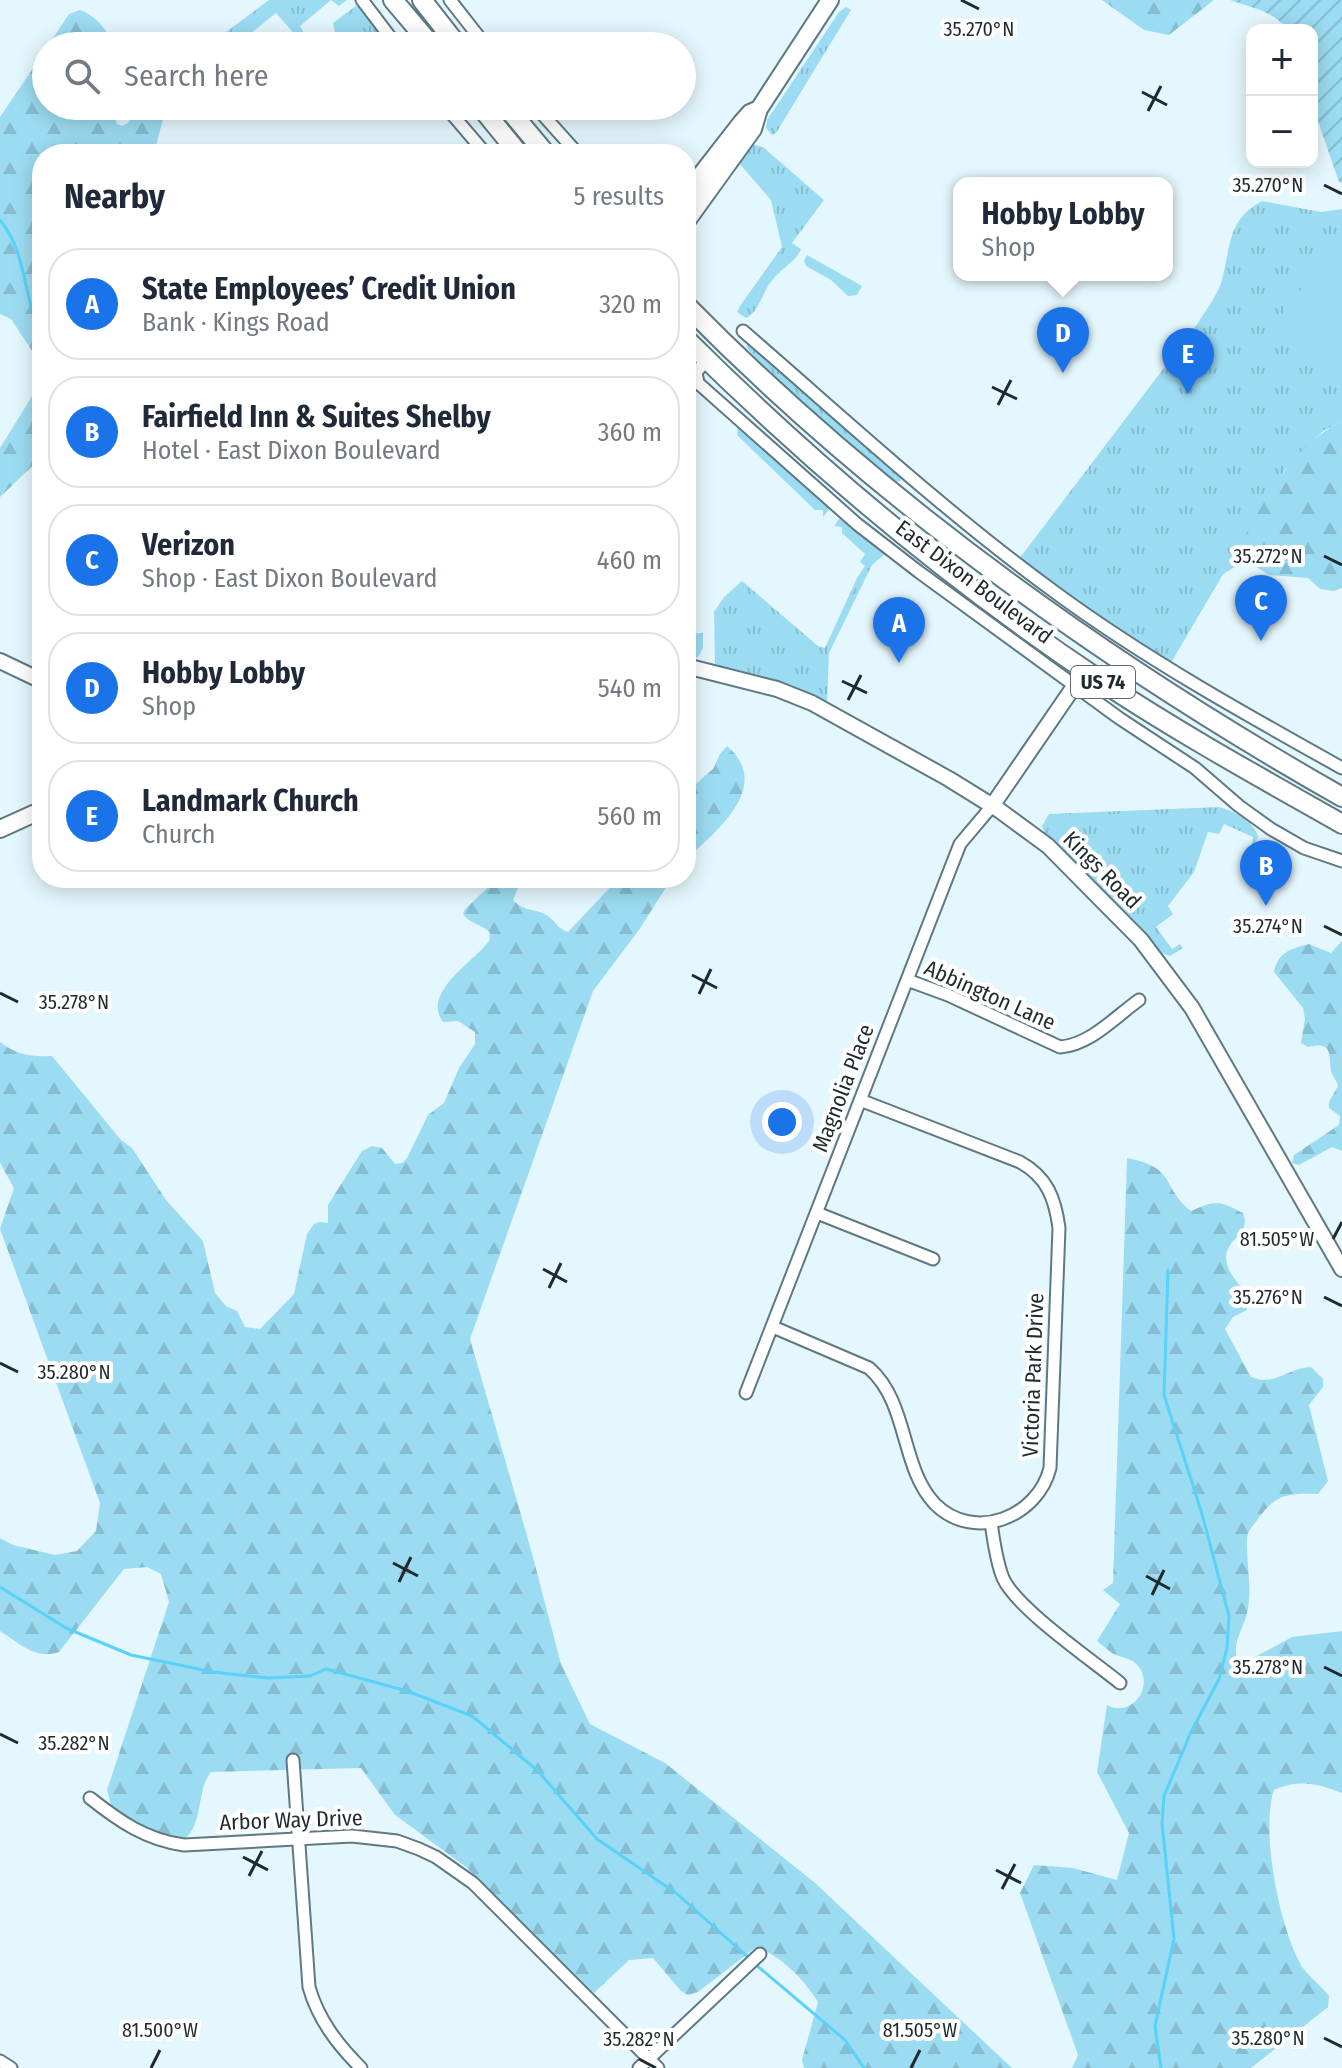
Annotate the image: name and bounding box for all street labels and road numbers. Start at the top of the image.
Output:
street label: East Dixon Boulevard [890,514,1058,650]
road number: US 74 [1071,666,1135,698]
street label: Kings Road [1057,825,1147,915]
street label: Abbington Lane [920,954,1060,1036]
street label: Magnolia Place [806,1020,880,1156]
street label: Victoria Park Drive [1017,1292,1049,1458]
street label: Arbor Way Drive [219,1804,363,1836]

